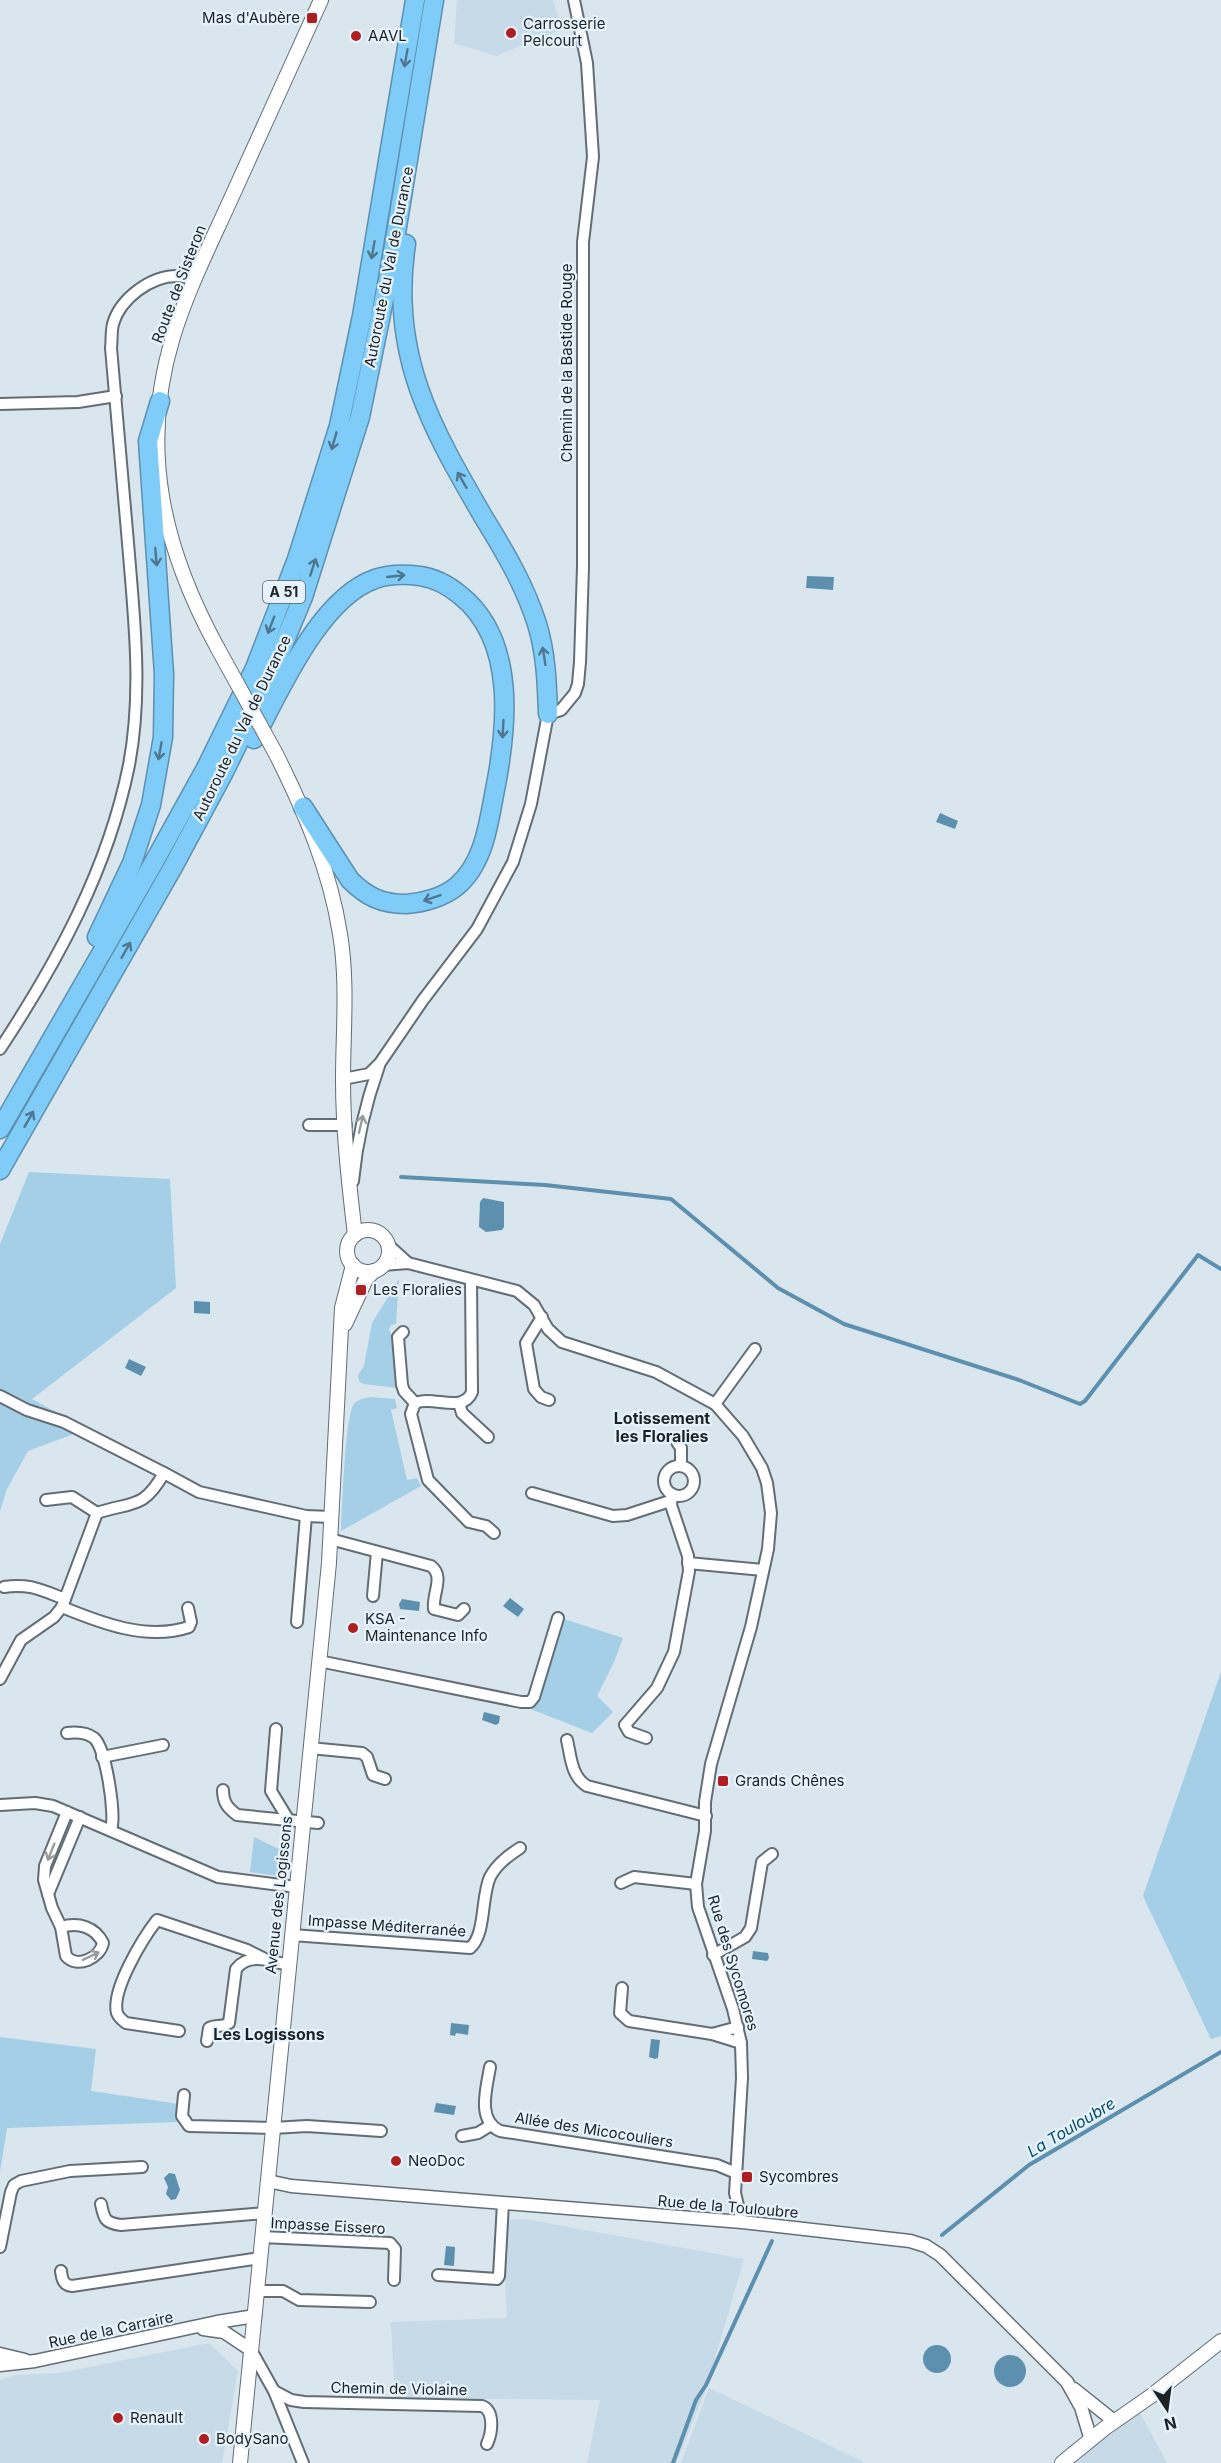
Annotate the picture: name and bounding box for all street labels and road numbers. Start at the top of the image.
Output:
street label: Autoroute du Val de Durance [360,165,417,369]
street label: Route de Sisteron [147,222,210,346]
street label: Chemin de la Bastide Rouge [557,264,576,462]
road number: A 51 [263,581,305,603]
street label: Autoroute du Val de Durance [188,632,295,824]
street label: Avenue des Logissons [261,1815,296,1975]
street label: Rue des Sycomores [704,1893,763,2033]
street label: Impasse Méditerranée [307,1910,467,1941]
street label: Allée des Micocouliers [513,2108,675,2151]
street label: Rue de la Touloubre [657,2191,799,2222]
street label: Impasse Eissero [270,2213,386,2238]
street label: Rue de la Carraire [47,2307,175,2352]
street label: Chemin de Violaine [330,2378,468,2399]

